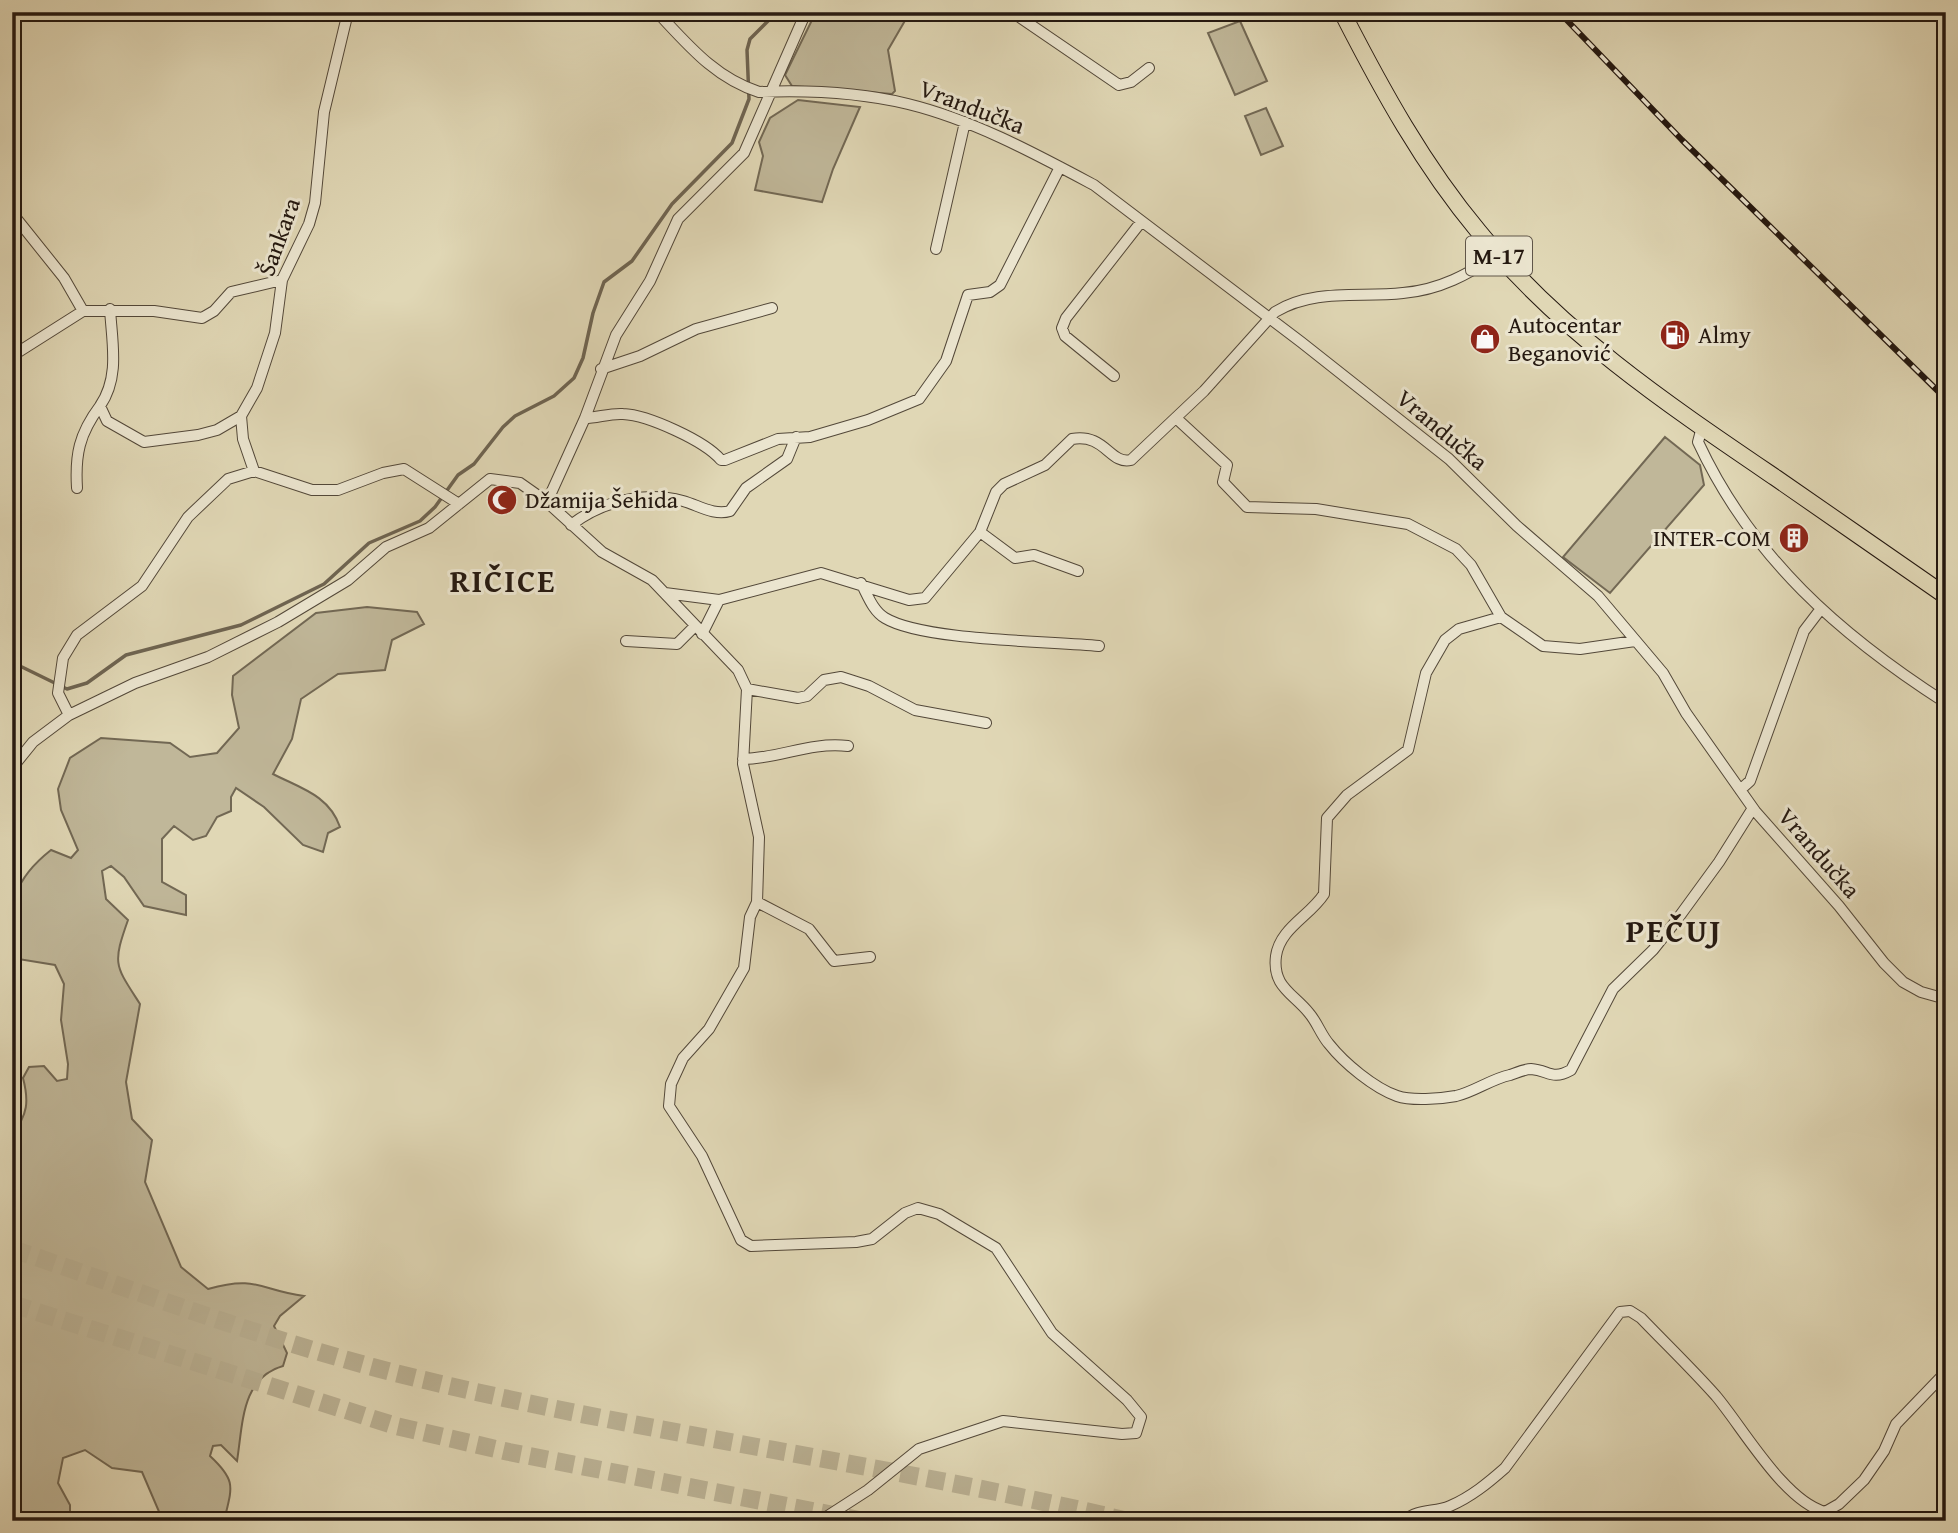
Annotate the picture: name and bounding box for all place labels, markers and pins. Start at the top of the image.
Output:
place label: Autocentar Beganović [1508,307,1621,370]
place label: Almy [1698,317,1751,352]
fuel station icon: Almy [1658,318,1692,352]
shop icon: Autocentar Beganović [1468,322,1502,356]
place label: Džamija Šehida [525,482,679,517]
mosque icon: Džamija Šehida [485,483,519,517]
place label: INTER-COM [1653,520,1771,555]
building icon: INTER-COM [1777,521,1811,555]

